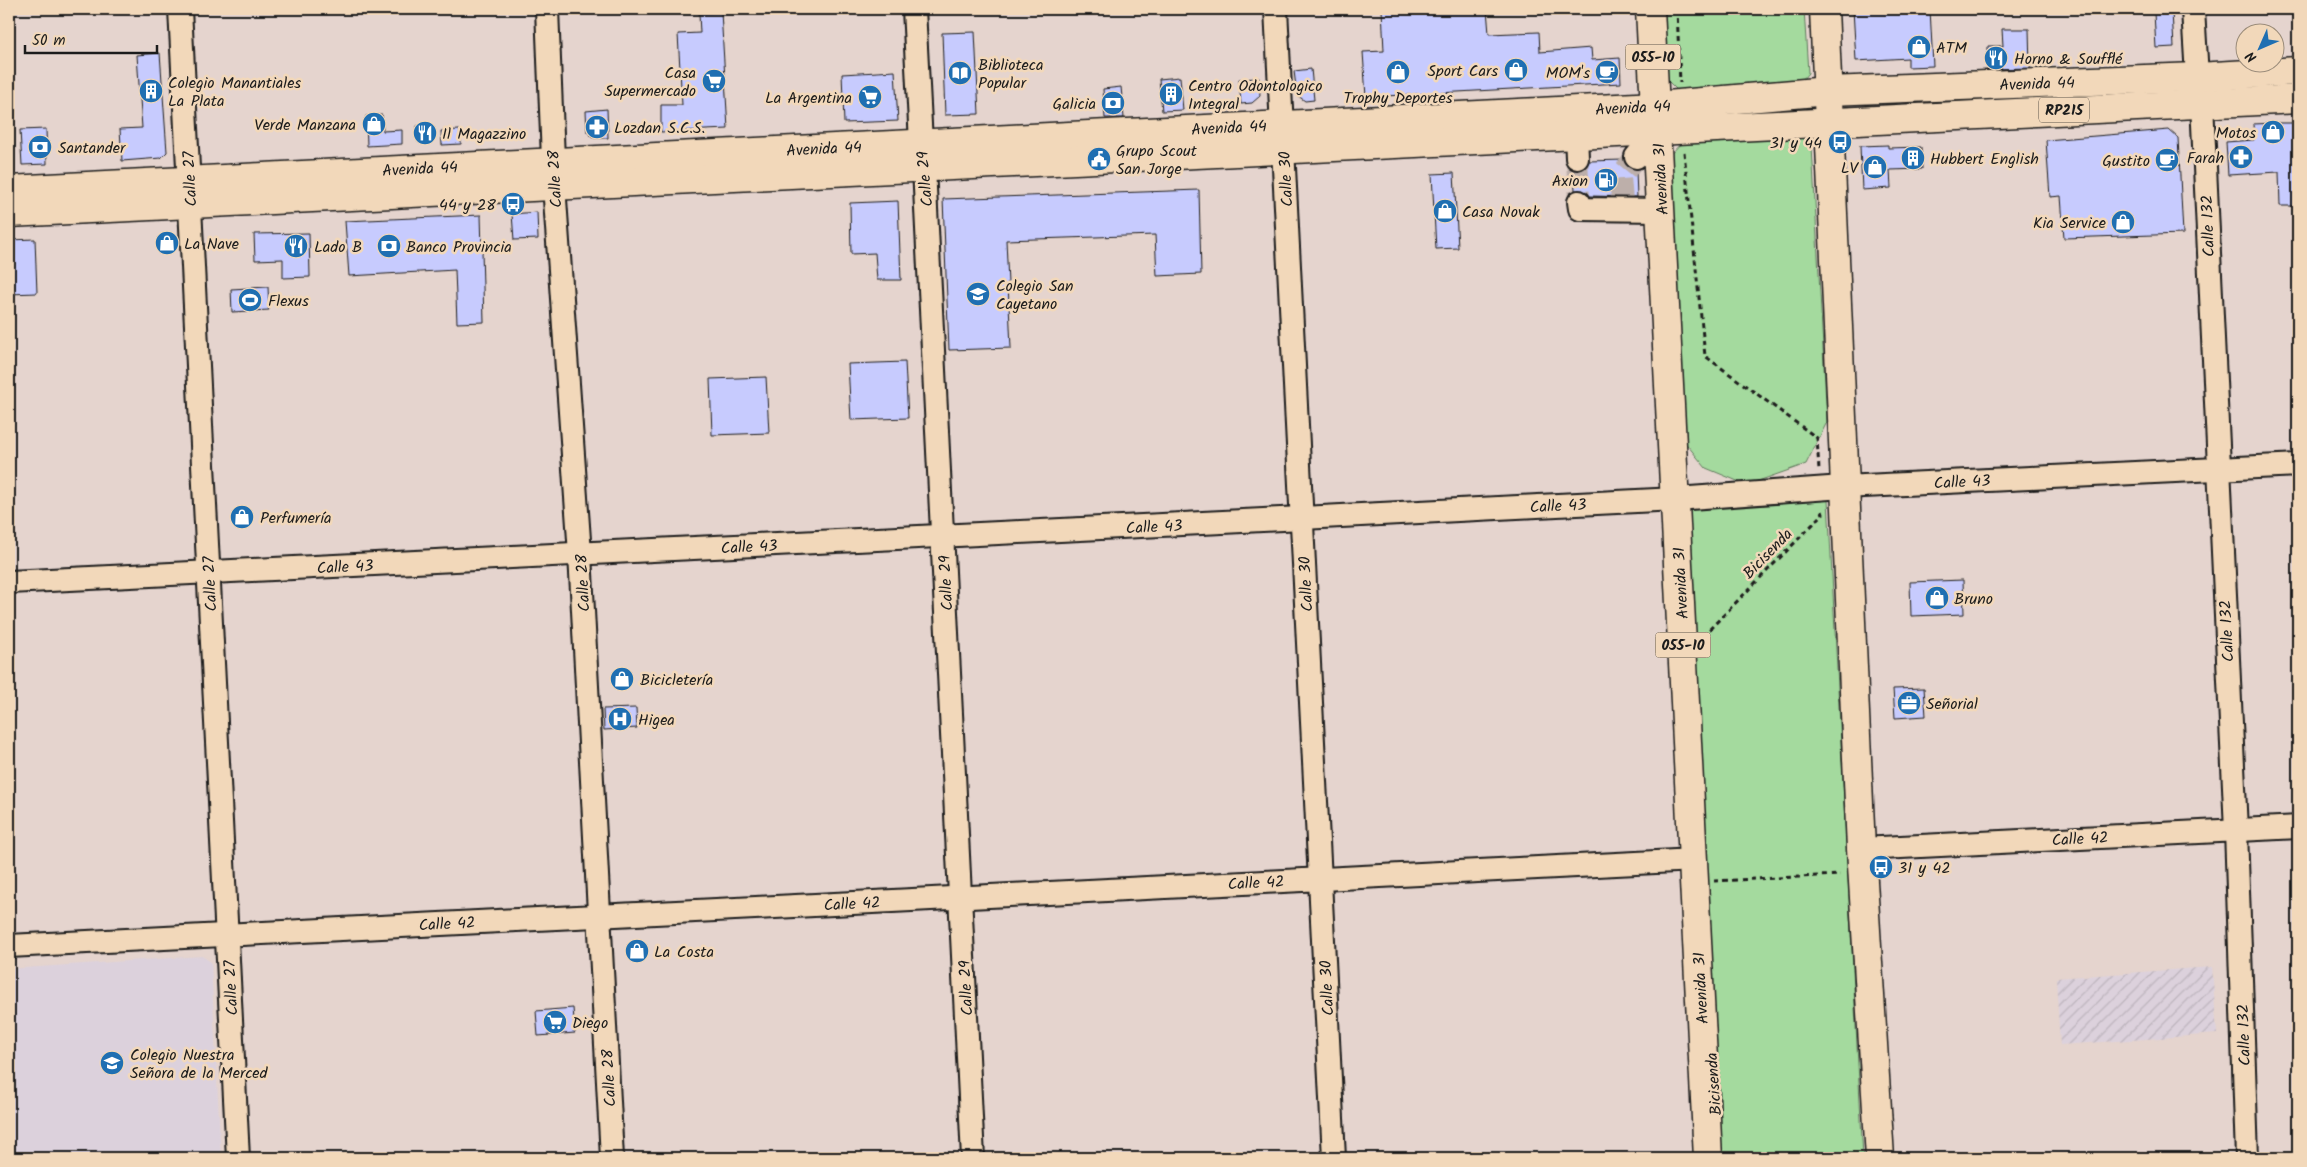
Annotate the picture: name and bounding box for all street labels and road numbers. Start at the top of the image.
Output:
road number: 055-10 [1626,44,1680,70]
street label: Avenida 44 [1999,71,2075,98]
street label: Avenida 44 [1595,94,1672,123]
road number: RP215 [2039,98,2089,122]
street label: Avenida 44 [1191,114,1268,143]
street label: Avenida 44 [786,135,863,164]
street label: Avenida 31 [1647,142,1676,216]
street label: Calle 28 [541,149,569,208]
street label: Calle 27 [177,150,204,207]
street label: Calle 29 [911,150,940,208]
street label: Calle 30 [1273,150,1300,207]
street label: Avenida 44 [382,155,459,184]
street label: Calle 132 [2195,195,2222,257]
street label: Calle 43 [1933,469,1991,496]
street label: Calle 43 [1529,493,1587,520]
street label: Calle 43 [1125,514,1183,541]
street label: Bicisenda [1737,523,1799,585]
street label: Calle 43 [720,534,778,561]
street label: Avenida 31 [1667,546,1696,620]
street label: Calle 28 [569,553,597,612]
street label: Calle 43 [316,554,374,581]
street label: Calle 29 [933,554,960,611]
street label: Calle 27 [197,555,224,612]
street label: Calle 30 [1293,555,1320,612]
street label: Calle 132 [2213,599,2242,663]
road number: 055-10 [1656,632,1710,658]
street label: Calle 42 [2051,826,2109,853]
street label: Calle 42 [1227,870,1285,897]
street label: Calle 42 [823,891,881,918]
street label: Calle 42 [418,911,476,938]
street label: Avenida 31 [1687,951,1716,1025]
street label: Calle 27 [218,959,245,1016]
street label: Calle 29 [953,959,980,1016]
street label: Calle 30 [1314,959,1341,1016]
street label: Calle 132 [2231,1004,2258,1066]
street label: Calle 28 [595,1048,623,1107]
street label: Bicisenda [1700,1052,1729,1116]

